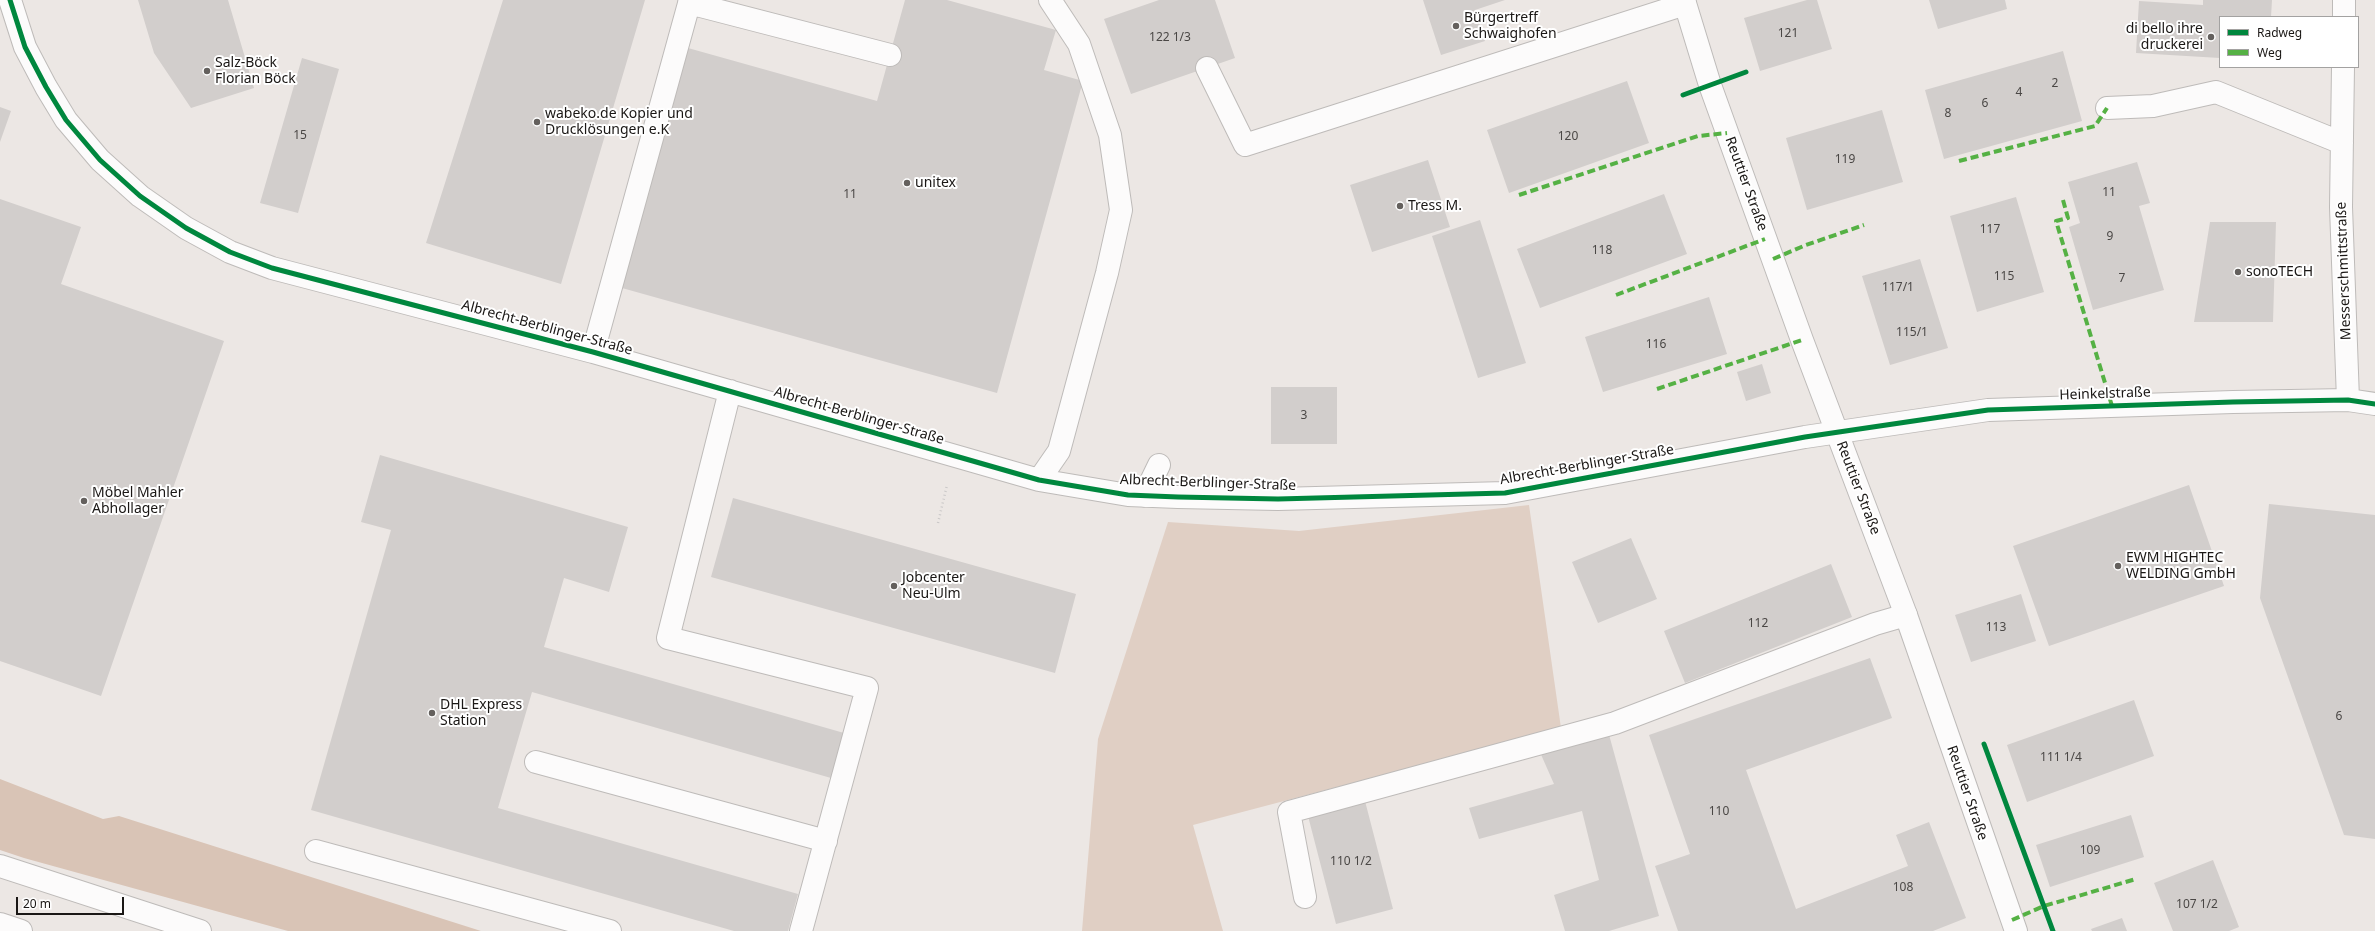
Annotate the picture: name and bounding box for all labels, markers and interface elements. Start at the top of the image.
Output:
place label: Bürgertreff Schwaighofen [1464,10,1557,42]
legend [2219,16,2359,68]
marker: Bürgertreff Schwaighofen [1451,21,1461,31]
place label: di bello ihre druckerei [2126,21,2203,54]
text: Radweg [2257,24,2302,41]
house number: 121 [1778,27,1798,41]
house number: 122 1/3 [1149,31,1191,45]
marker: di bello ihre druckerei [2206,32,2216,42]
text: Weg [2257,44,2282,61]
place label: Salz-Böck Florian Böck [215,55,296,88]
marker: Salz-Böck Florian Böck [202,66,212,76]
house number: 2 [2052,77,2058,91]
house number: 4 [2016,86,2022,100]
house number: 6 [1982,97,1988,111]
place label: wabeko.de Kopier und Drucklösungen e.K [545,106,693,138]
house number: 8 [1945,107,1951,121]
marker: wabeko.de Kopier und Drucklösungen e.K [532,117,542,127]
house number: 15 [293,129,307,143]
house number: 120 [1558,130,1578,144]
street label: Reuttier Straße [1721,135,1771,233]
house number: 119 [1835,153,1855,167]
place label: unitex [915,175,956,191]
marker: unitex [902,178,912,188]
house number: 11 [2102,186,2116,200]
house number: 11 [843,188,857,202]
place label: Tress M. [1408,198,1462,214]
marker: Tress M. [1395,201,1405,211]
street label: Messerschmittstraße [2333,202,2355,340]
house number: 117 [1980,223,2000,237]
house number: 9 [2107,230,2113,244]
house number: 118 [1592,244,1612,258]
place label: sonoTECH [2246,264,2313,280]
marker: sonoTECH [2233,267,2243,277]
house number: 115 [1994,270,2014,284]
house number: 7 [2119,272,2125,286]
house number: 117/1 [1882,281,1914,295]
street label: Albrecht-Berblinger-Straße [460,297,634,359]
house number: 115/1 [1896,326,1928,340]
house number: 116 [1646,338,1666,352]
street label: Albrecht-Berblinger-Straße [772,384,946,448]
street label: Heinkelstraße [2059,384,2151,404]
house number: 3 [1301,409,1307,423]
street label: Reuttier Straße [1832,439,1884,537]
street label: Albrecht-Berblinger-Straße [1499,441,1675,489]
street label: Albrecht-Berblinger-Straße [1120,472,1296,494]
place label: Möbel Mahler Abhollager [92,485,183,518]
marker: Möbel Mahler Abhollager [79,496,89,506]
place label: EWM HIGHTEC WELDING GmbH [2126,550,2236,582]
marker: EWM HIGHTEC WELDING GmbH [2113,561,2123,571]
place label: Jobcenter Neu-Ulm [902,570,965,602]
marker: Jobcenter Neu-Ulm [889,581,899,591]
house number: 112 [1748,617,1768,631]
house number: 113 [1986,621,2006,635]
place label: DHL Express Station [440,697,522,730]
marker: DHL Express Station [427,708,437,718]
house number: 6 [2336,710,2342,724]
street label: Reuttier Straße [1943,743,1991,843]
house number: 111 1/4 [2040,751,2082,765]
house number: 110 [1709,805,1729,819]
house number: 109 [2080,844,2100,858]
house number: 110 1/2 [1330,855,1372,869]
house number: 108 [1893,881,1913,895]
scale bar [18,889,126,915]
text: 20 m [23,895,51,912]
house number: 107 1/2 [2176,898,2218,912]

